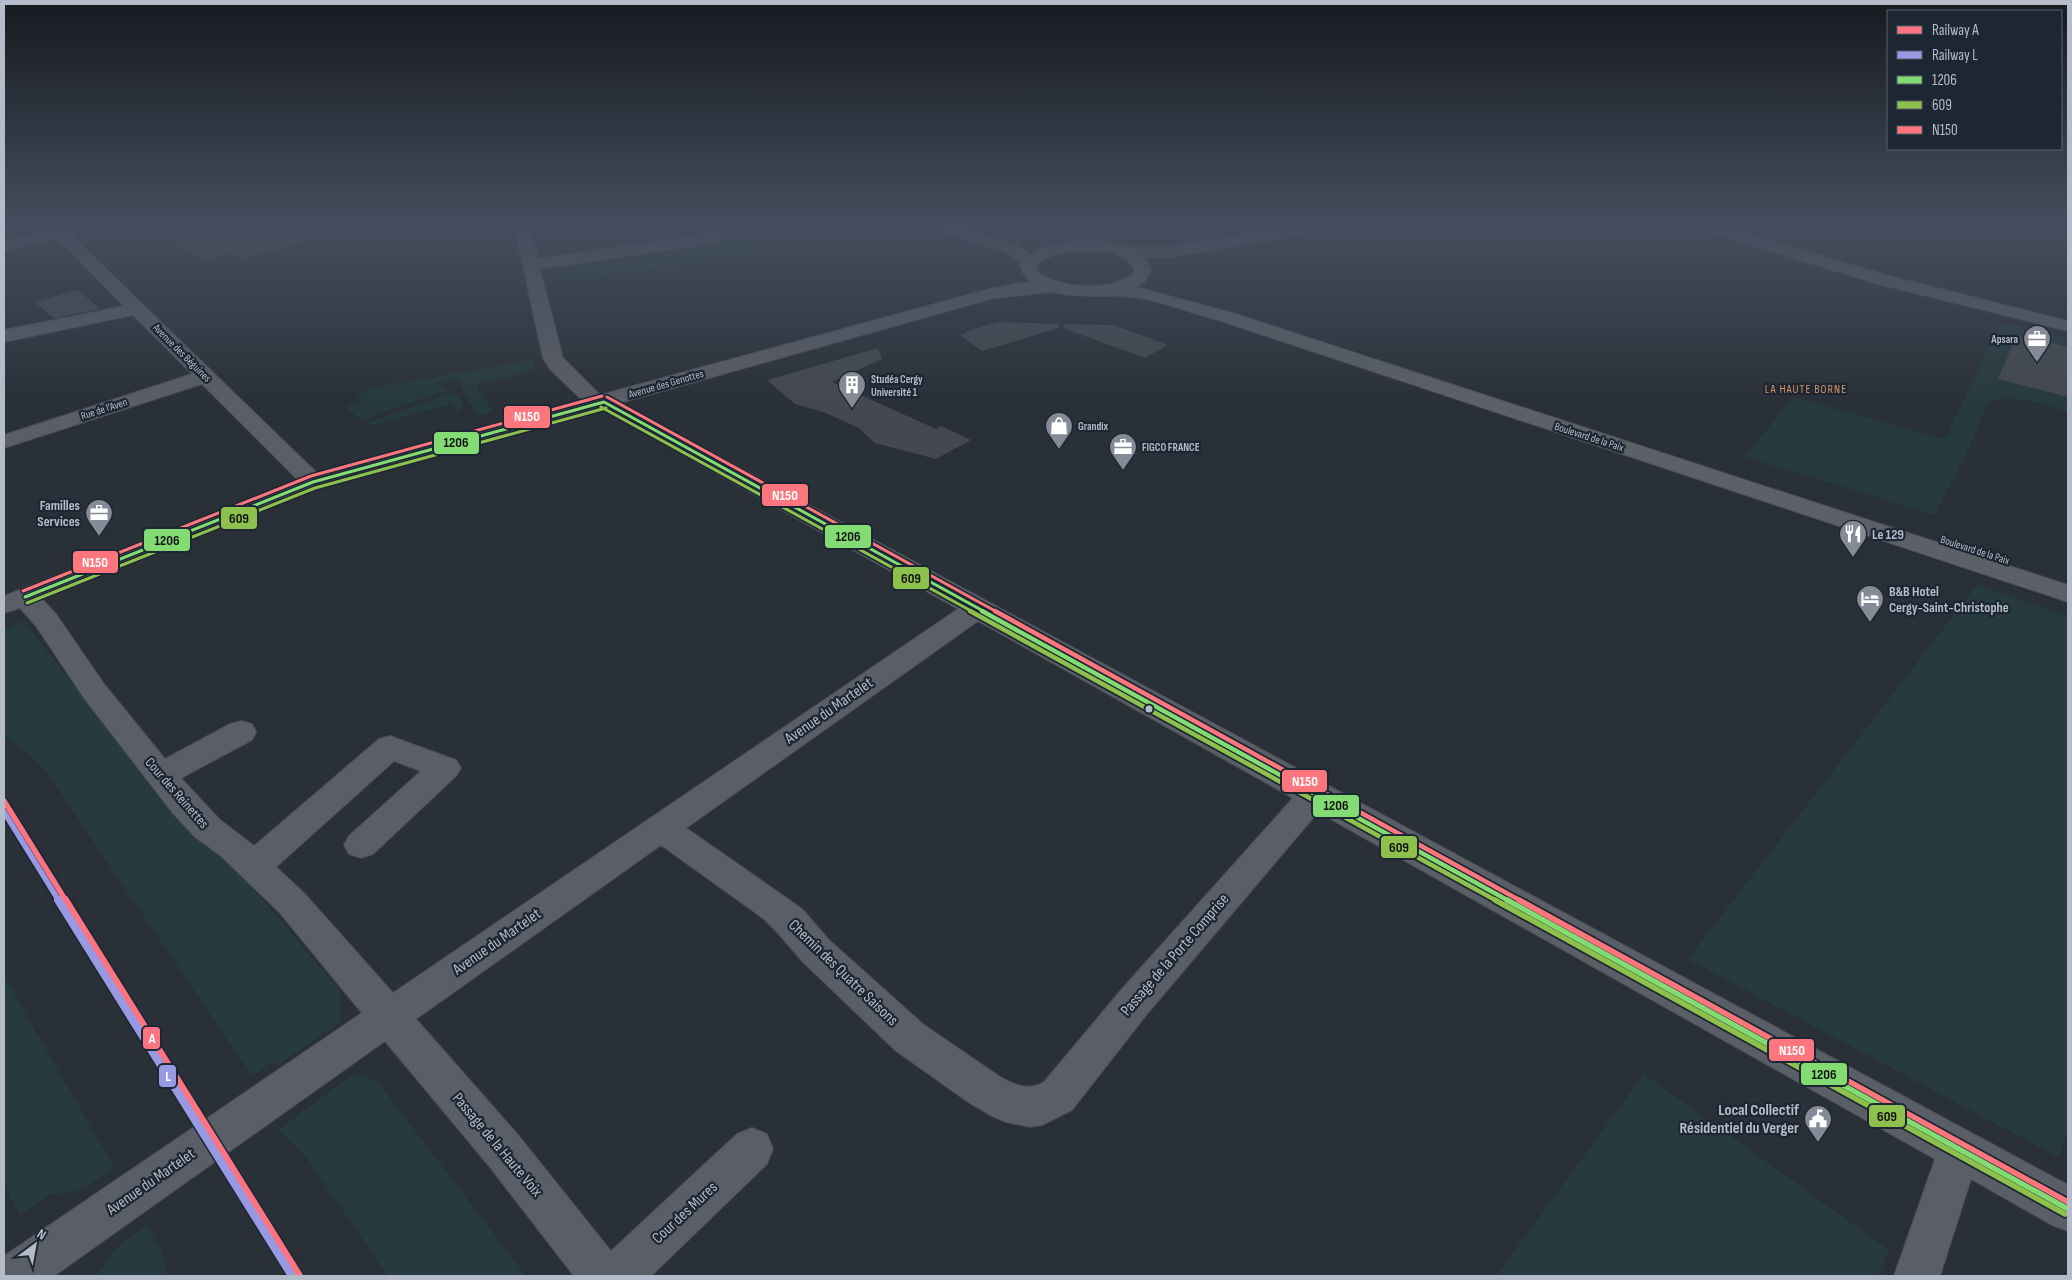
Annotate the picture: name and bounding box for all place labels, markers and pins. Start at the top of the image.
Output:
office icon: Apsara [2022,324,2052,363]
place label: Apsara [1990,333,2018,346]
building icon: Studéa Cergy Université 1 [837,370,867,409]
place label: Studéa Cergy Université 1 [871,373,923,399]
shop icon: Grandix [1044,411,1074,450]
place label: Grandix [1078,420,1108,433]
office icon: FIGCO FRANCE [1108,432,1138,471]
place label: FIGCO FRANCE [1142,441,1200,454]
place label: Familles Services [37,497,80,530]
office icon: Familles Services [84,498,114,537]
restaurant icon: Le 129 [1838,519,1868,558]
place label: Le 129 [1872,526,1904,543]
place label: B&B Hotel Cergy-Saint-Christophe [1889,583,2009,616]
hotel icon: B&B Hotel Cergy-Saint-Christophe [1855,584,1885,623]
unlabelled marker [1144,704,1154,714]
place label: Local Collectif Résidentiel du Verger [1679,1101,1800,1138]
public building icon: Local Collectif Résidentiel du Verger [1803,1104,1833,1143]

